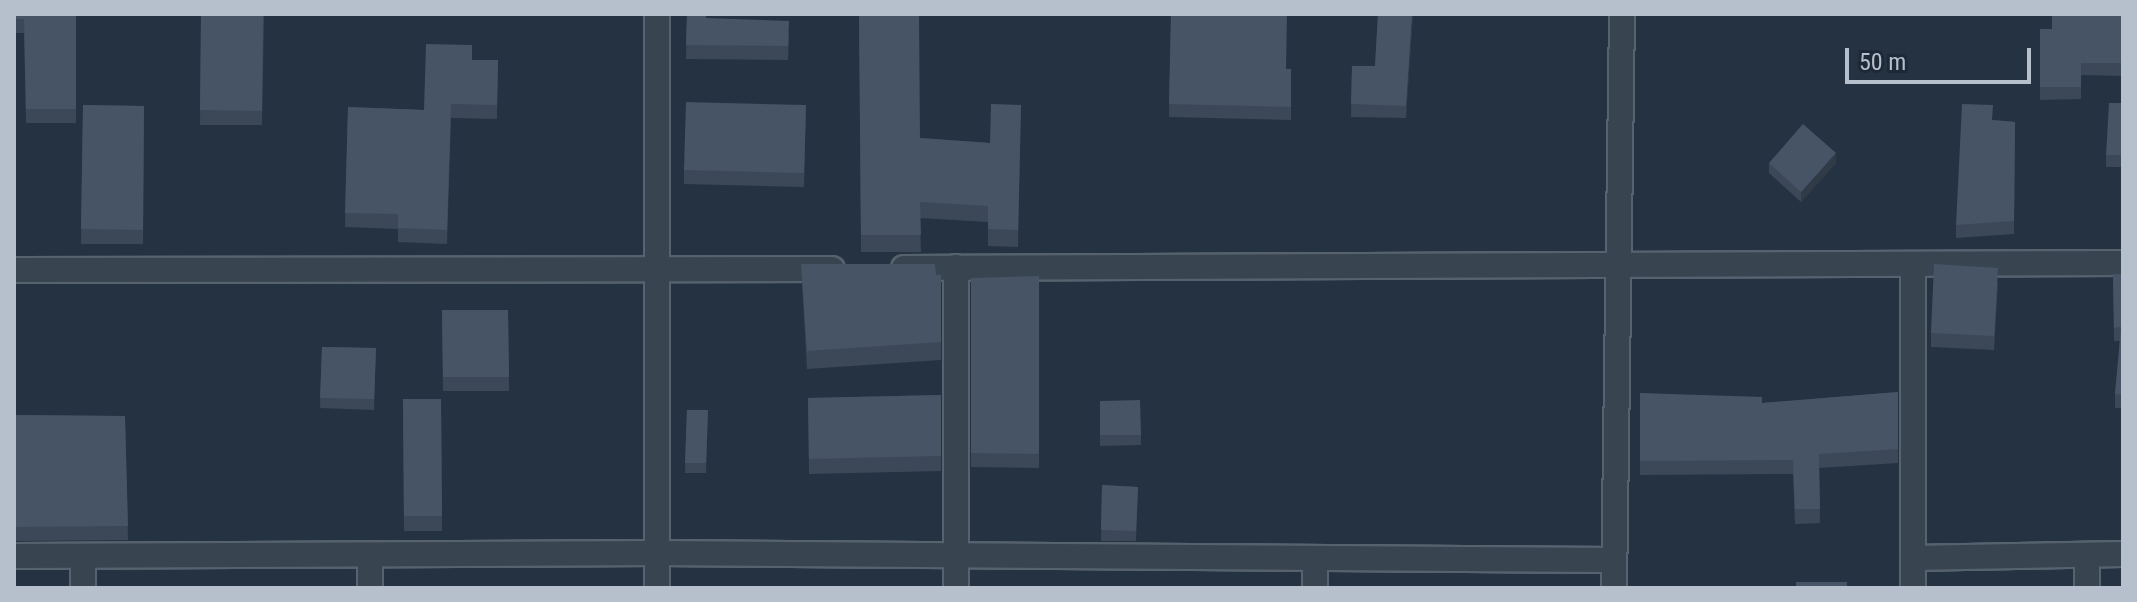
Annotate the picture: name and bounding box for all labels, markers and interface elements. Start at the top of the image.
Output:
scale bar [1849,32,2035,82]
text: 50 m [1859,48,1906,76]

